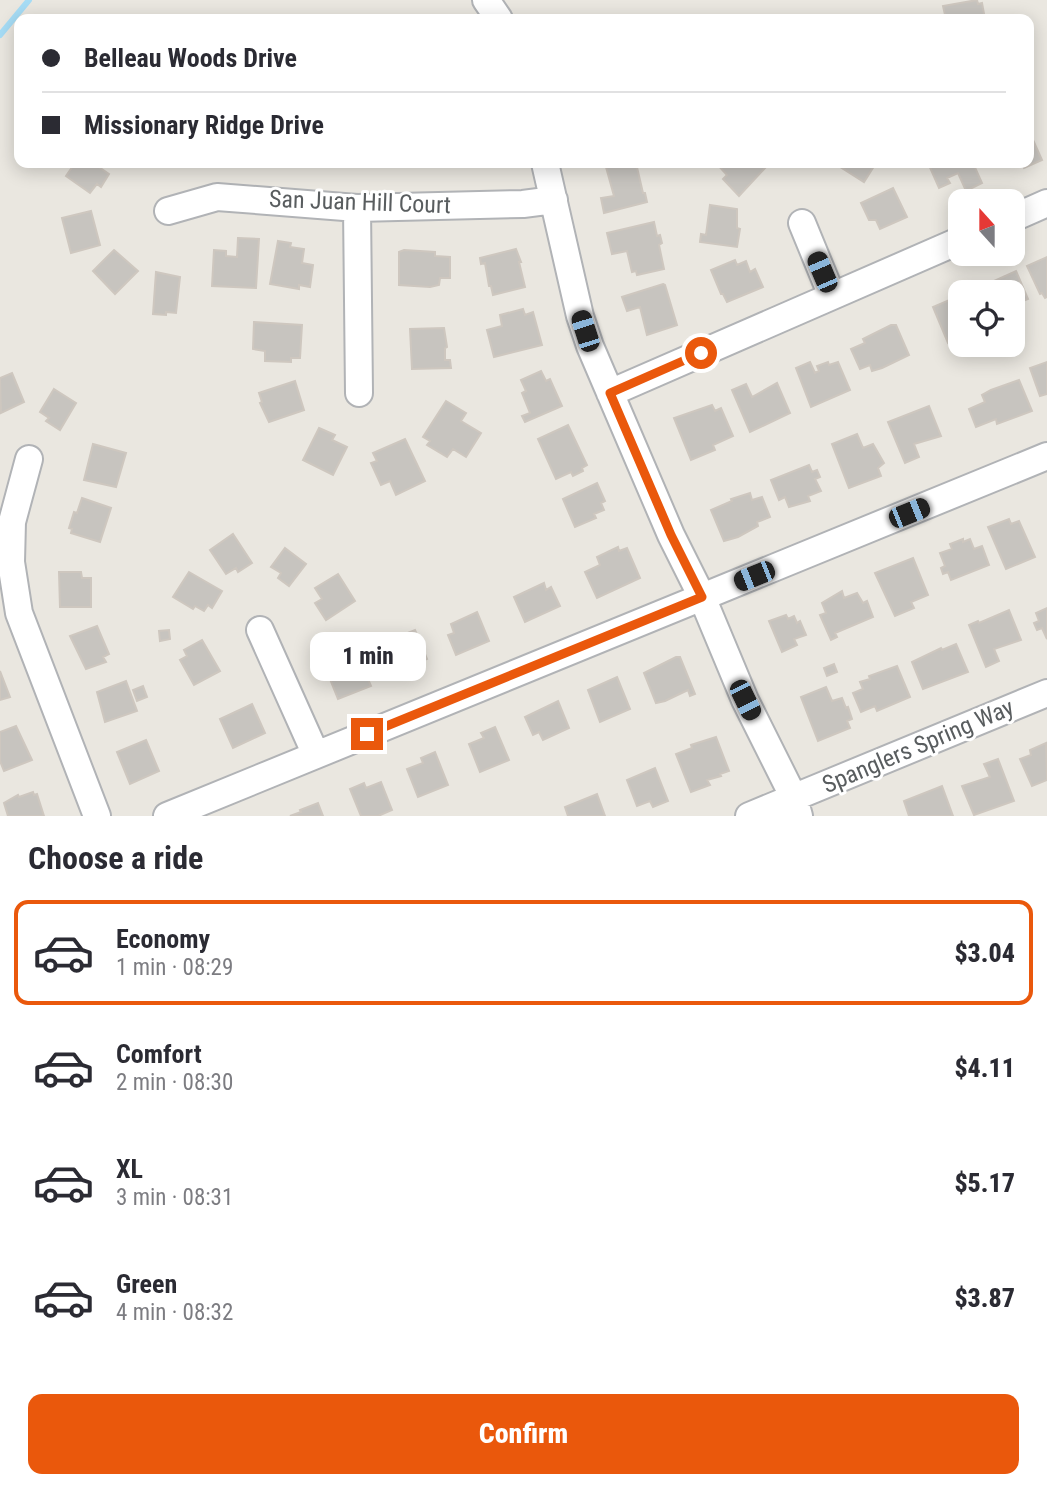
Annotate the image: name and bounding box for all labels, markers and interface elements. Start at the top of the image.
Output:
text: Belleau Woods Drive [84,43,297,73]
text: Missionary Ridge Drive [84,110,324,140]
street label: San Juan Hill Court [269,185,451,219]
north arrow [948,189,1026,266]
map controls [948,189,1025,357]
car [805,249,840,295]
button: locate [948,280,1025,357]
car [569,308,602,354]
route start [685,337,717,369]
car [886,495,933,531]
car [731,558,778,594]
callout: 1 min [309,632,425,682]
text: 1 min [342,643,394,670]
car [727,677,764,723]
street label: Spanglers Spring Way [818,693,1018,799]
route end [351,718,383,750]
text: Choose a ride [28,839,203,877]
icon: car [32,921,95,984]
text: Economy [116,924,210,954]
text: $3.04 [954,938,1015,968]
text: 1 min · 08:29 [116,954,233,981]
icon: car [32,1036,95,1099]
text: Comfort [116,1039,202,1069]
text: $4.11 [954,1053,1015,1083]
text: 2 min · 08:30 [116,1069,233,1096]
icon: car [32,1151,95,1214]
text: XL [116,1154,143,1184]
text: $5.17 [954,1168,1015,1198]
text: 3 min · 08:31 [116,1184,233,1211]
icon: car [32,1266,95,1329]
text: Green [116,1269,177,1299]
text: $3.87 [954,1283,1015,1313]
text: 4 min · 08:32 [116,1299,233,1326]
button: Confirm [28,1394,1019,1474]

